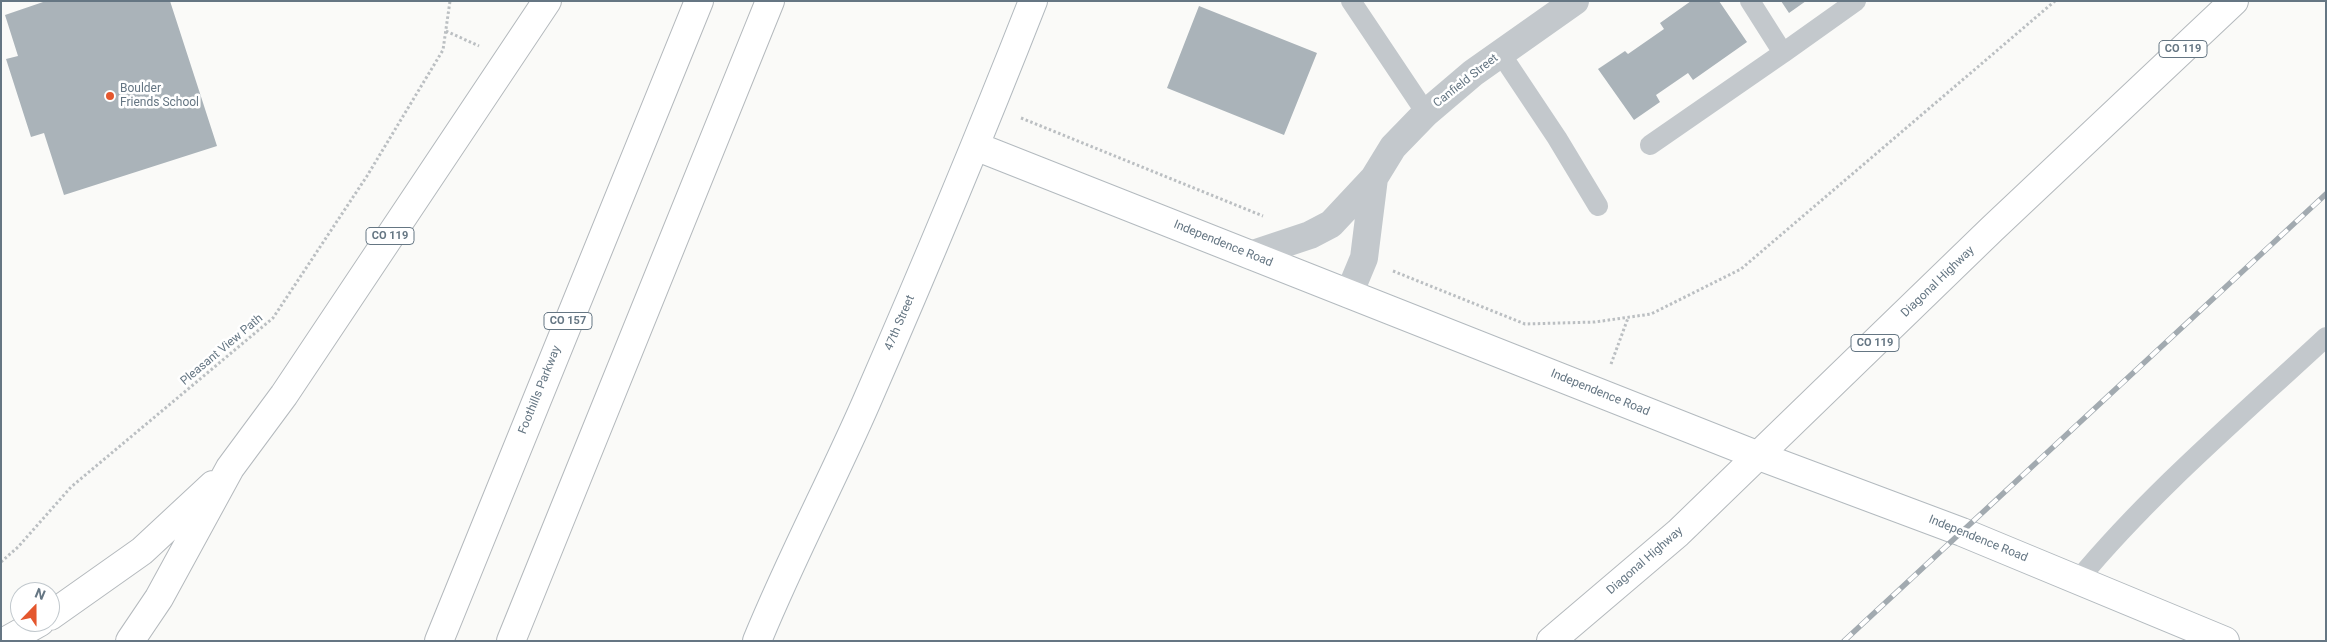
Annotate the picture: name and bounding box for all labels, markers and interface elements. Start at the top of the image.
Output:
road number: CO 119 [2159,41,2207,58]
street label: Canfield Street [1431,51,1501,111]
place label: Boulder Friends School [120,82,199,110]
marker: Boulder Friends School [104,90,116,102]
street label: Independence Road [1171,218,1275,270]
road number: CO 119 [366,228,414,245]
street label: Diagonal Highway [1899,244,1977,320]
street label: 47th Street [882,293,918,353]
street label: Pleasant View Path [178,311,266,389]
road number: CO 157 [544,312,592,330]
road number: CO 119 [1851,334,1899,352]
street label: Foothills Parkway [516,344,564,436]
street label: Independence Road [1548,367,1652,419]
street label: Independence Road [1926,513,2030,565]
street label: Diagonal Highway [1604,524,1686,598]
north arrow [10,582,60,632]
text: N [33,585,48,603]

